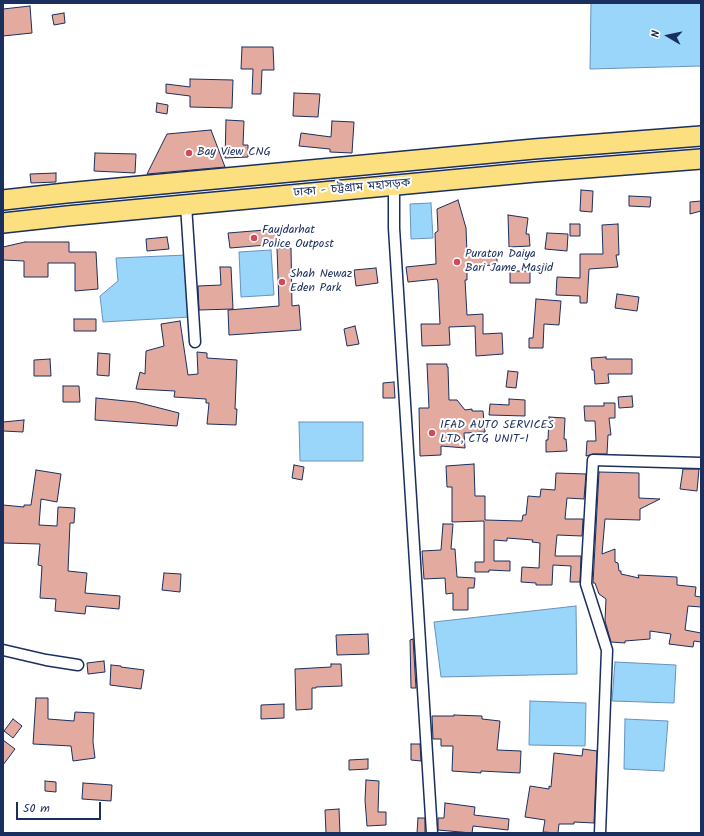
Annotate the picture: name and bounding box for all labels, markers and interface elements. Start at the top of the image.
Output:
north arrow [648,16,688,56]
text: N [647,29,666,39]
place label: Bay View CNG [197,146,271,160]
marker: Bay View CNG [184,148,194,158]
street label: ঢাকা - চট্টগ্রাম মহাসড়ক [293,177,411,201]
place label: Faujdarhat Police Outpost [262,224,334,252]
marker: Faujdarhat Police Outpost [249,233,259,243]
place label: Puraton Daiya Bari Jame Masjid [465,248,553,276]
marker: Puraton Daiya Bari Jame Masjid [452,257,462,267]
place label: Shah Newaz Eden Park [290,268,352,296]
marker: Shah Newaz Eden Park [277,277,287,287]
place label: IFAD AUTO SERVICES LTD, CTG UNIT-1 [440,419,554,447]
marker: IFAD AUTO SERVICES LTD, CTG UNIT-1 [427,428,437,438]
scale bar [18,794,103,820]
text: 50 m [23,799,50,818]

